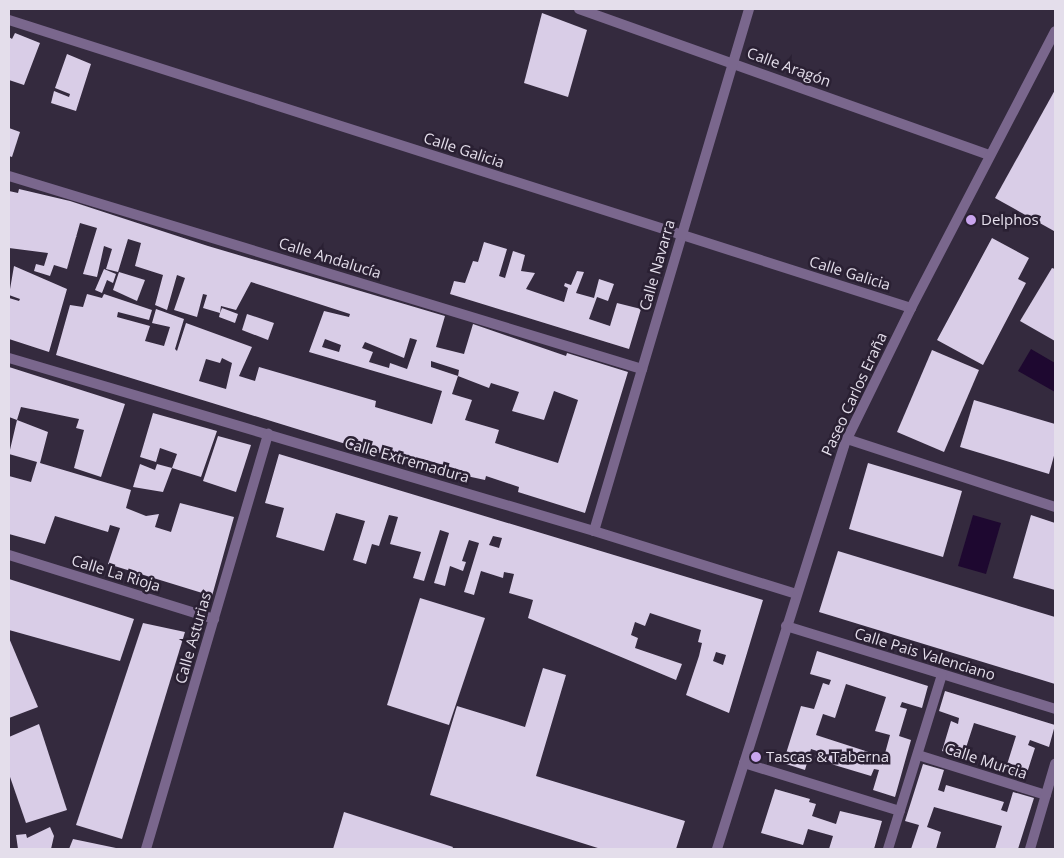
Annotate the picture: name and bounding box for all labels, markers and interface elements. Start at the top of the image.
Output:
street label: Calle Aragón [745,43,833,91]
street label: Calle Galicia [421,128,507,172]
place label: Delphos [981,211,1039,229]
marker: Delphos [965,214,977,226]
street label: Calle Navarra [635,217,679,313]
street label: Calle Andalucía [277,234,383,282]
street label: Calle Galicia [807,252,893,294]
street label: Paseo Carlos Eraña [818,329,890,459]
street label: Calle Extremadura [343,434,471,486]
street label: Calle La Rioja [69,551,163,595]
street label: Calle Asturias [171,590,215,686]
street label: Calle Pais Valenciano [853,624,997,684]
street label: Calle Murcia [942,739,1030,783]
place label: Tascas & Taberna [766,748,889,766]
marker: Tascas & Taberna [750,751,762,763]

